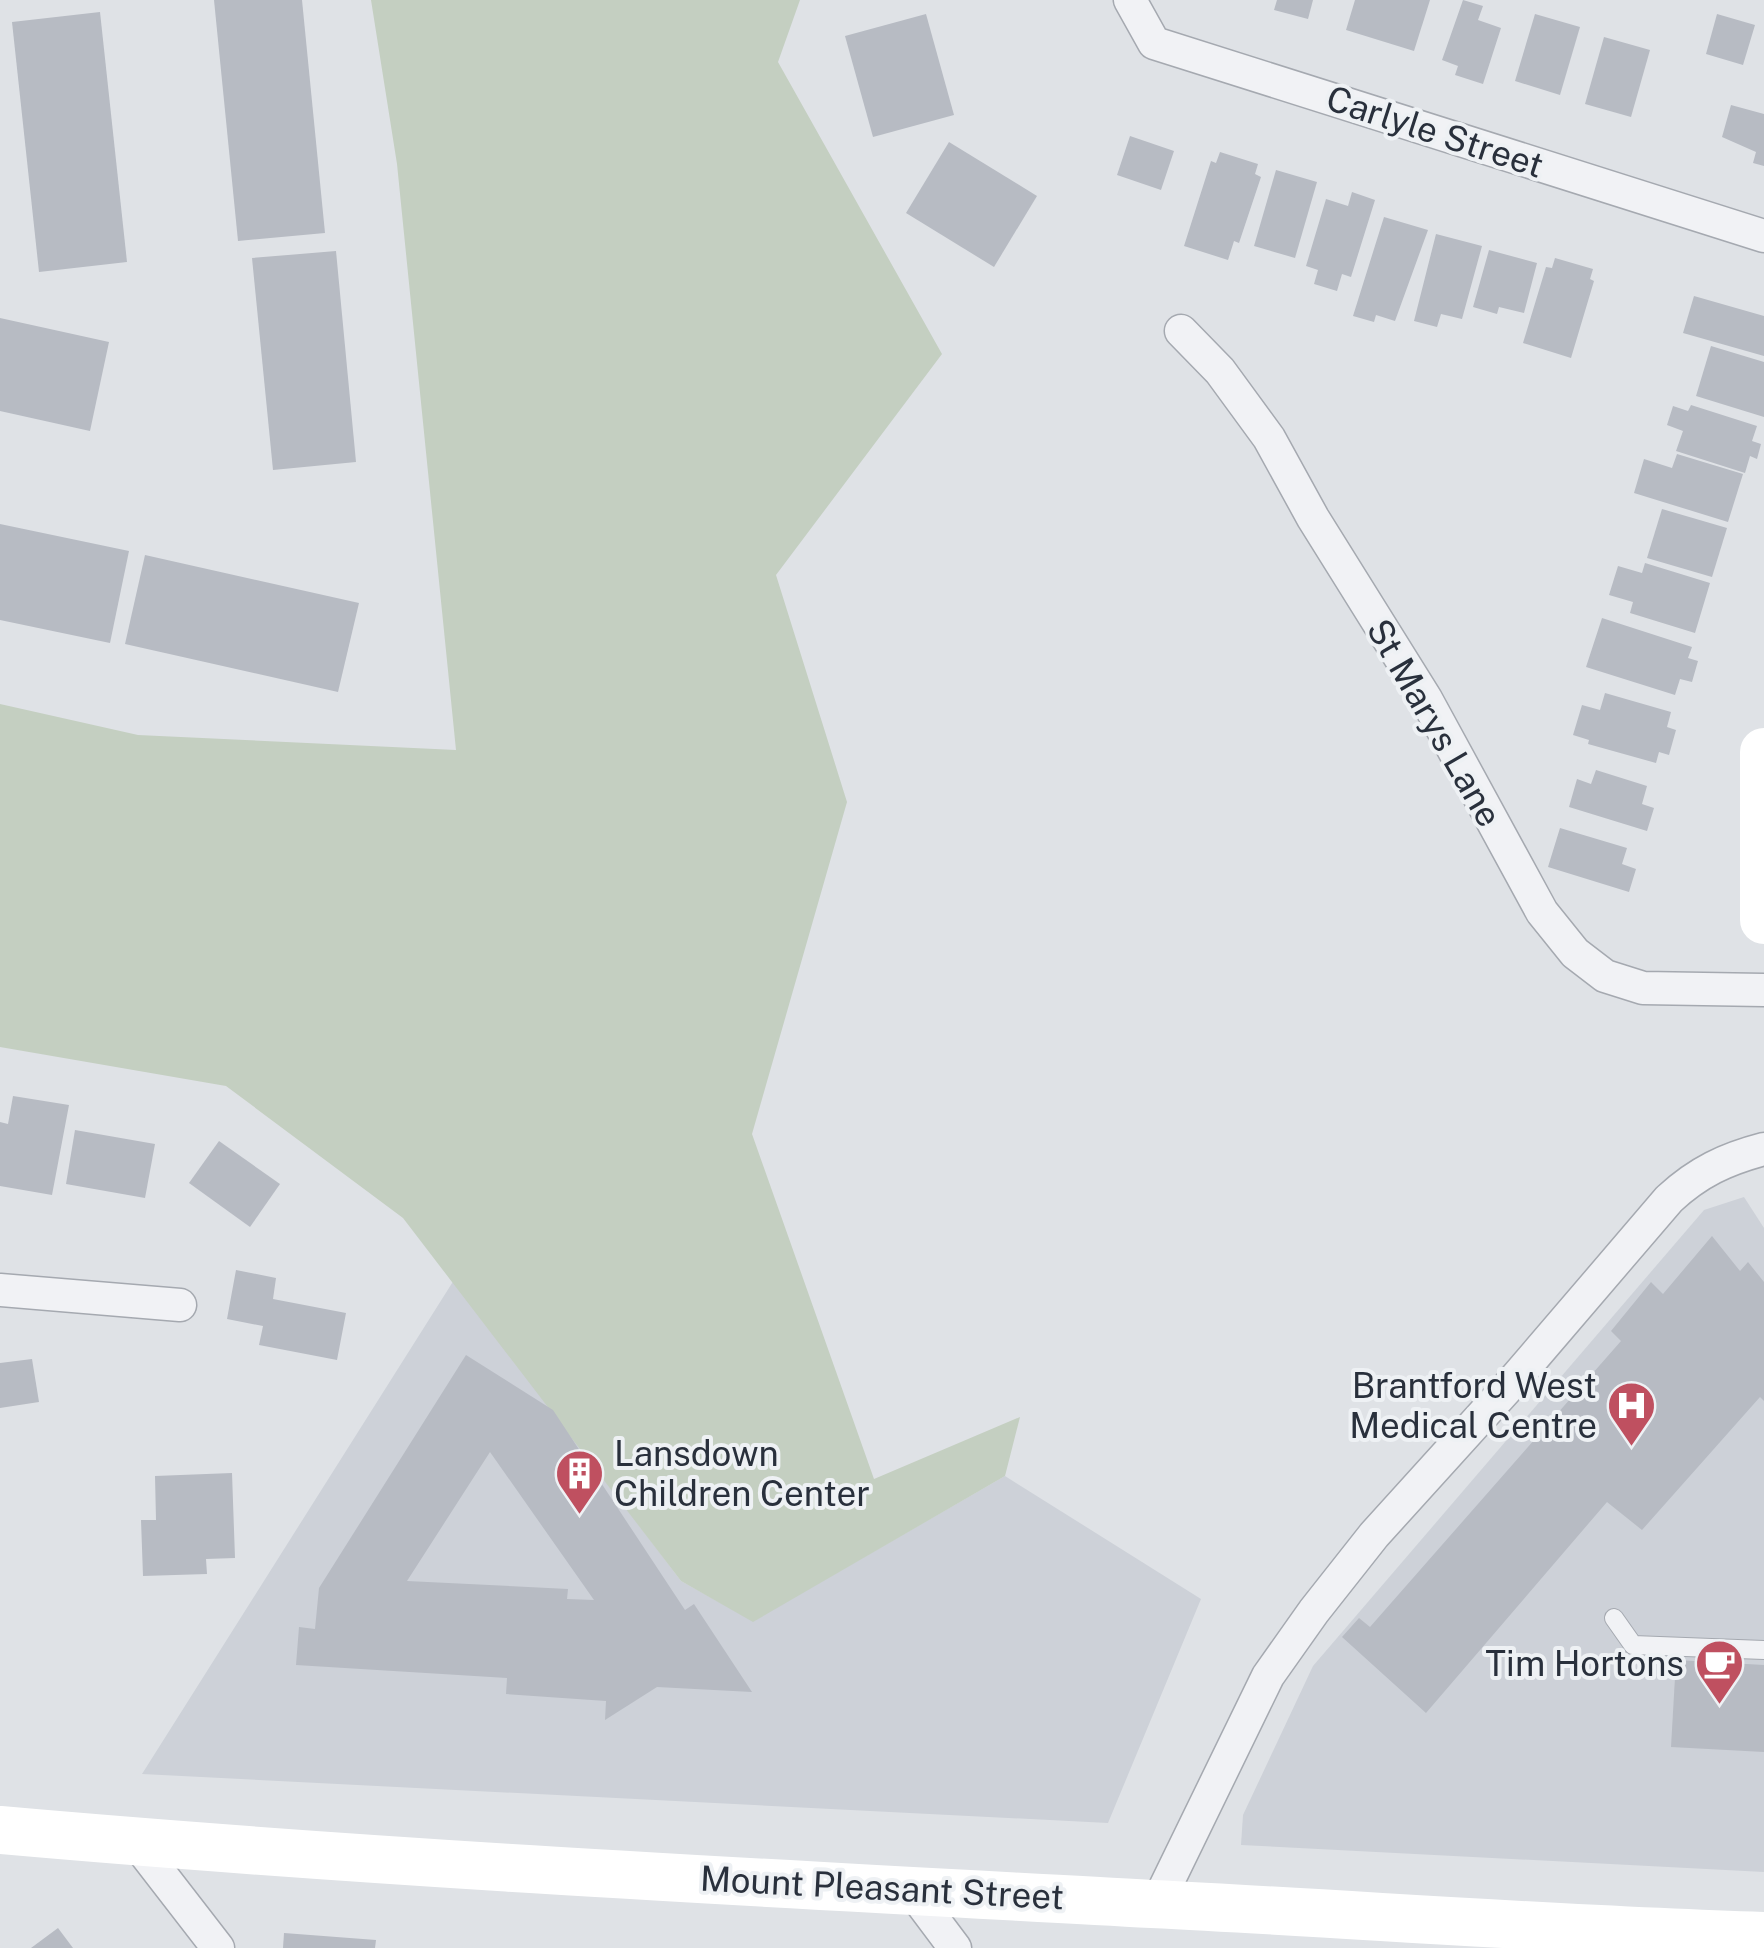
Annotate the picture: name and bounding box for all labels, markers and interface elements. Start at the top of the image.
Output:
street label: Carlyle Street [1322,77,1549,186]
street label: St Marys Lane [1358,612,1510,834]
place label: Brantford West Medical Centre [1349,1365,1597,1446]
hospital icon: Brantford West Medical Centre [1606,1380,1658,1448]
place label: Lansdown Children Center [614,1433,870,1514]
building icon: Lansdown Children Center [553,1448,605,1516]
cafe icon: Tim Hortons [1693,1638,1745,1706]
place label: Tim Hortons [1485,1643,1684,1684]
street label: Mount Pleasant Street [699,1857,1065,1918]

